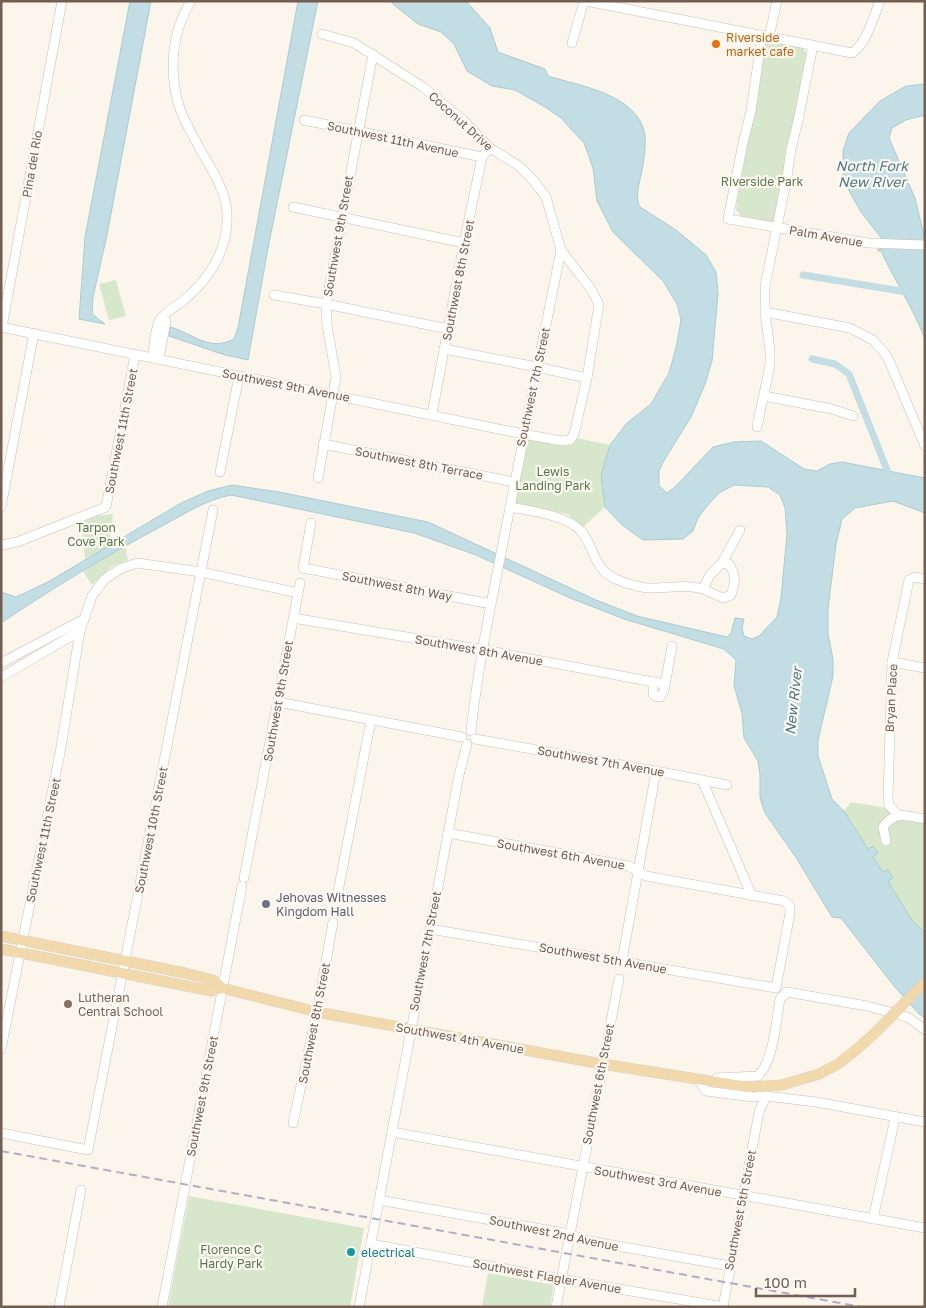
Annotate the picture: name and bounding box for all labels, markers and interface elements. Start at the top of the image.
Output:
place label: Riverside market cafe [726,30,794,59]
marker: Riverside market cafe [710,38,722,50]
street label: Coconut Drive [426,88,496,154]
street label: Southwest 11th Avenue [326,118,460,160]
street label: Pina del Rio [19,129,45,199]
water label: North Fork New River [836,157,910,190]
street label: Southwest 9th Street [320,174,356,298]
park label: Riverside Park [721,174,803,189]
street label: Southwest 8th Street [439,218,477,342]
street label: Palm Avenue [788,222,864,250]
street label: Southwest 7th Street [513,326,553,448]
street label: Southwest 9th Avenue [221,365,351,405]
street label: Southwest 11th Street [101,367,141,495]
street label: Southwest 8th Terrace [354,443,484,483]
park label: Lewis Landing Park [515,464,591,493]
park label: Tarpon Cove Park [67,520,125,549]
street label: Southwest 8th Way [341,568,454,604]
street label: Southwest 8th Avenue [414,631,544,669]
street label: Southwest 9th Street [260,639,296,763]
street label: Bryan Place [882,663,900,733]
water label: New River [781,664,805,736]
street label: Southwest 7th Avenue [536,742,666,780]
street label: Southwest 10th Street [131,765,171,895]
street label: Southwest 11th Street [22,776,64,904]
street label: Southwest 6th Avenue [496,835,626,873]
place label: Jehovas Witnesses Kingdom Hall [276,890,386,919]
street label: Southwest 7th Street [406,890,444,1012]
marker: Jehovas Witnesses Kingdom Hall [260,898,272,910]
street label: Southwest 5th Avenue [538,939,668,977]
street label: Southwest 8th Street [295,961,333,1085]
place label: Lutheran Central School [78,990,163,1019]
marker: Lutheran Central School [62,998,74,1010]
street label: Southwest 4th Avenue [395,1019,525,1057]
street label: Southwest 6th Street [579,1022,617,1146]
street label: Southwest 9th Street [183,1034,221,1158]
street label: Southwest 5th Street [721,1148,759,1272]
street label: Southwest 3rd Avenue [593,1162,723,1200]
street label: Southwest 2nd Avenue [488,1212,620,1254]
park label: Florence C Hardy Park [199,1242,263,1271]
place label: electrical [361,1245,415,1260]
marker: electrical [345,1246,357,1258]
street label: Southwest Flagler Avenue [471,1256,623,1296]
scale bar [756,1266,855,1298]
text: 100 m [764,1273,807,1291]

